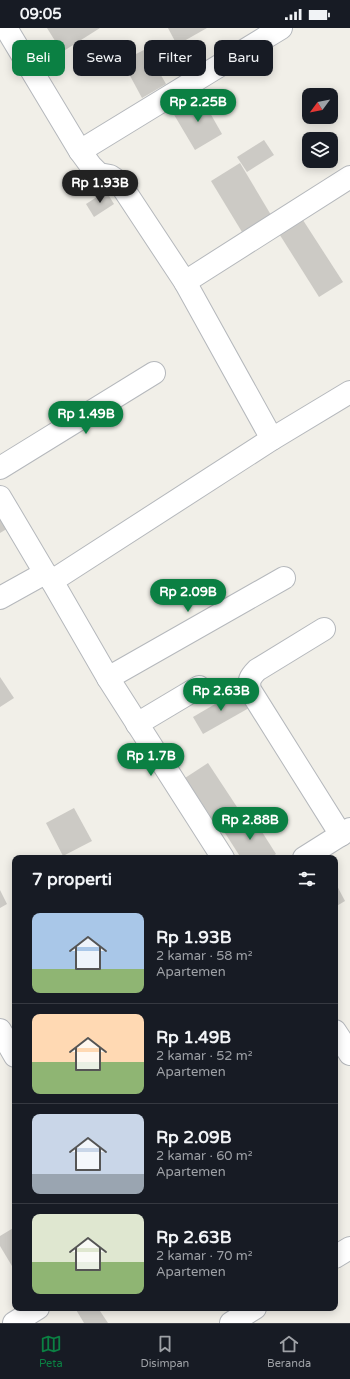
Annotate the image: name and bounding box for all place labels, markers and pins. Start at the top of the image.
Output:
pin: Rp 2.25B [157,89,239,123]
pin: Rp 1.93B [59,170,141,204]
pin: Rp 1.49B [45,401,127,435]
pin: Rp 2.09B [147,579,229,613]
pin: Rp 2.63B [180,678,262,712]
pin: Rp 1.7B [114,743,188,777]
pin: Rp 2.88B [209,807,291,841]

